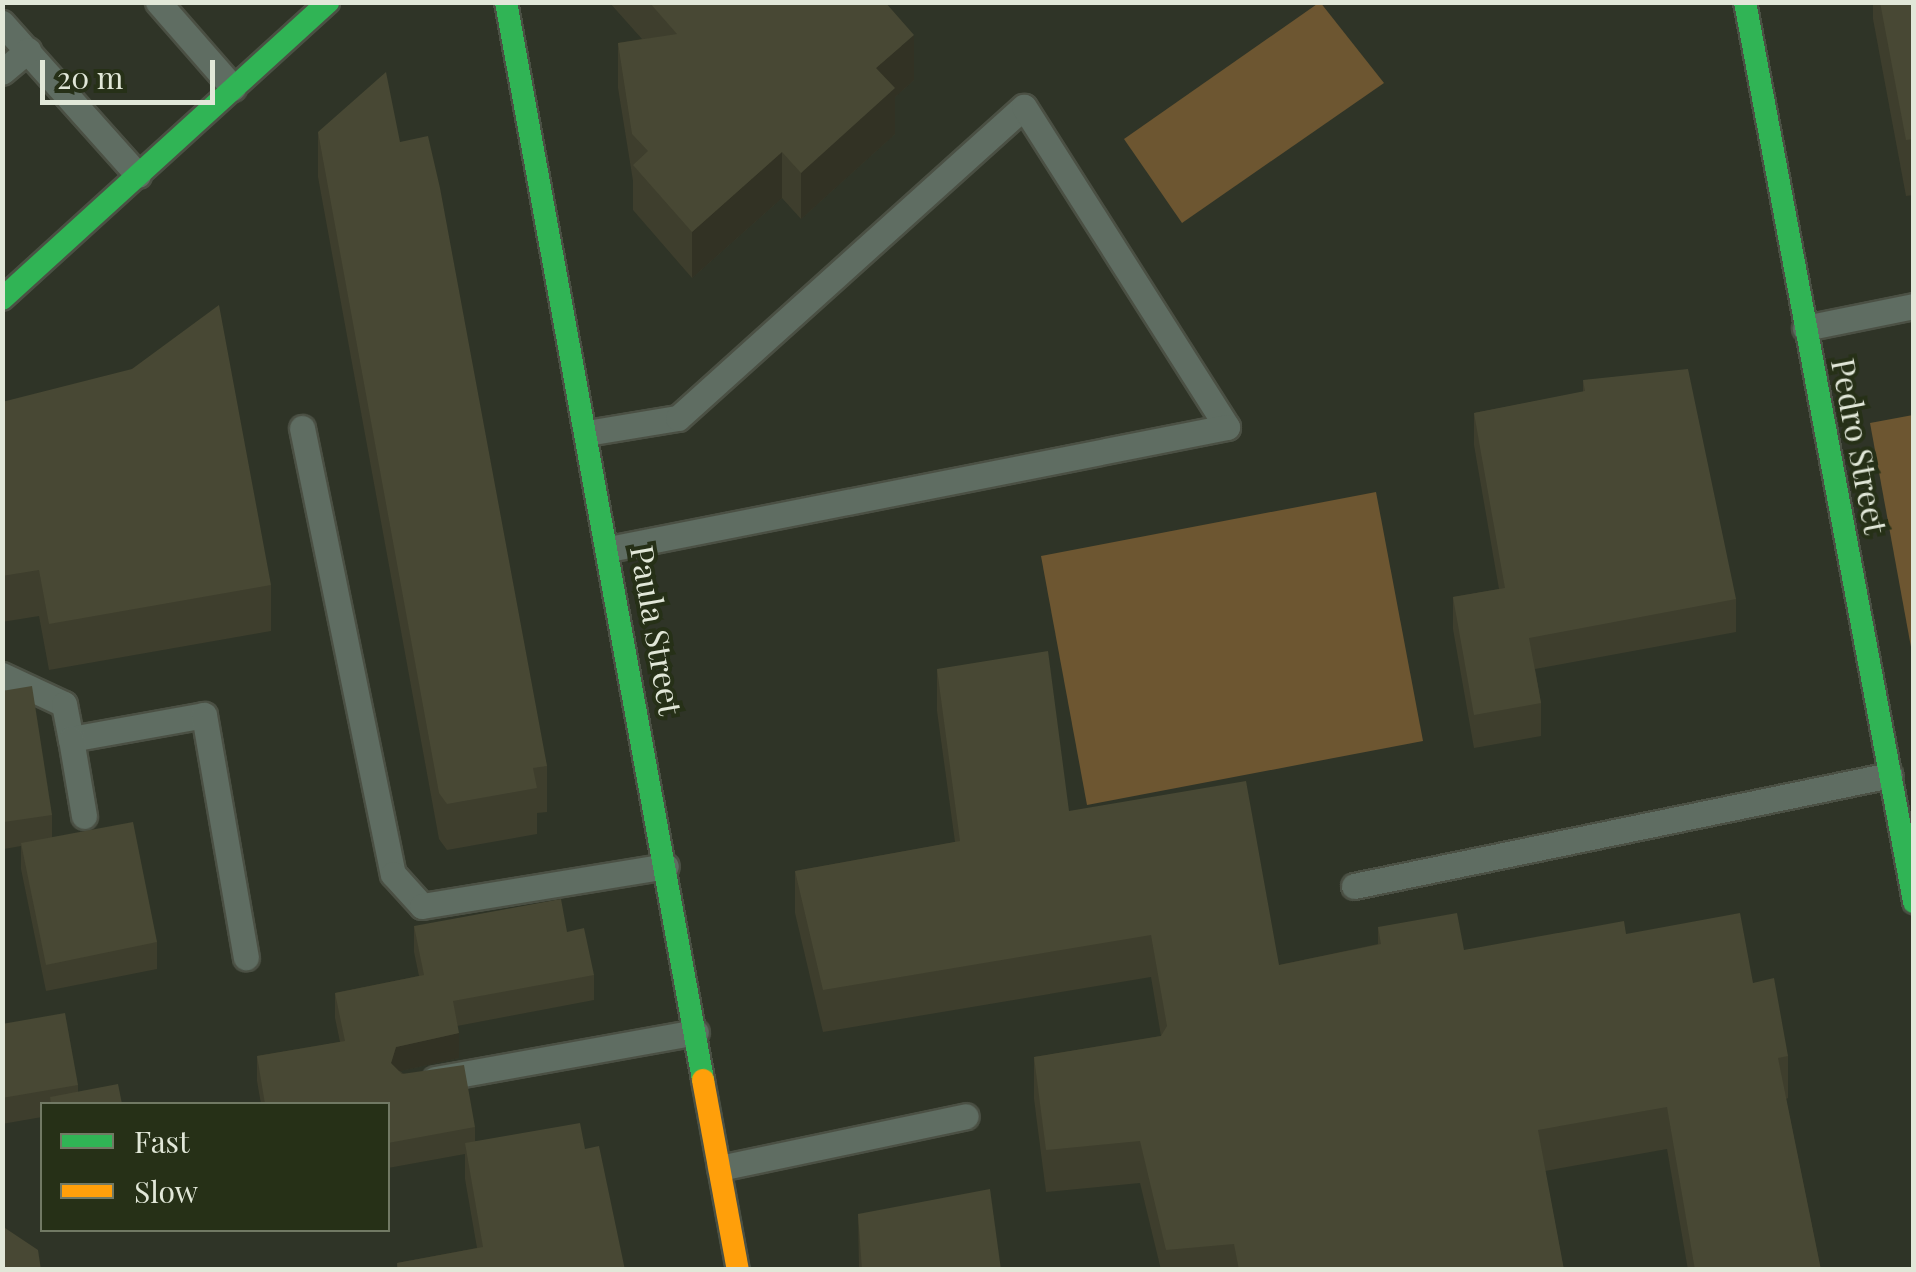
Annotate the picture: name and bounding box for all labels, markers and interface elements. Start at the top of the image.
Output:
scale bar [45,40,220,102]
text: 20 m [57,57,123,97]
street label: Pedro Street [1824,355,1896,537]
street label: Paula Street [623,542,691,718]
legend [40,1102,390,1232]
text: Fast [134,1121,190,1161]
text: Slow [134,1171,198,1211]

